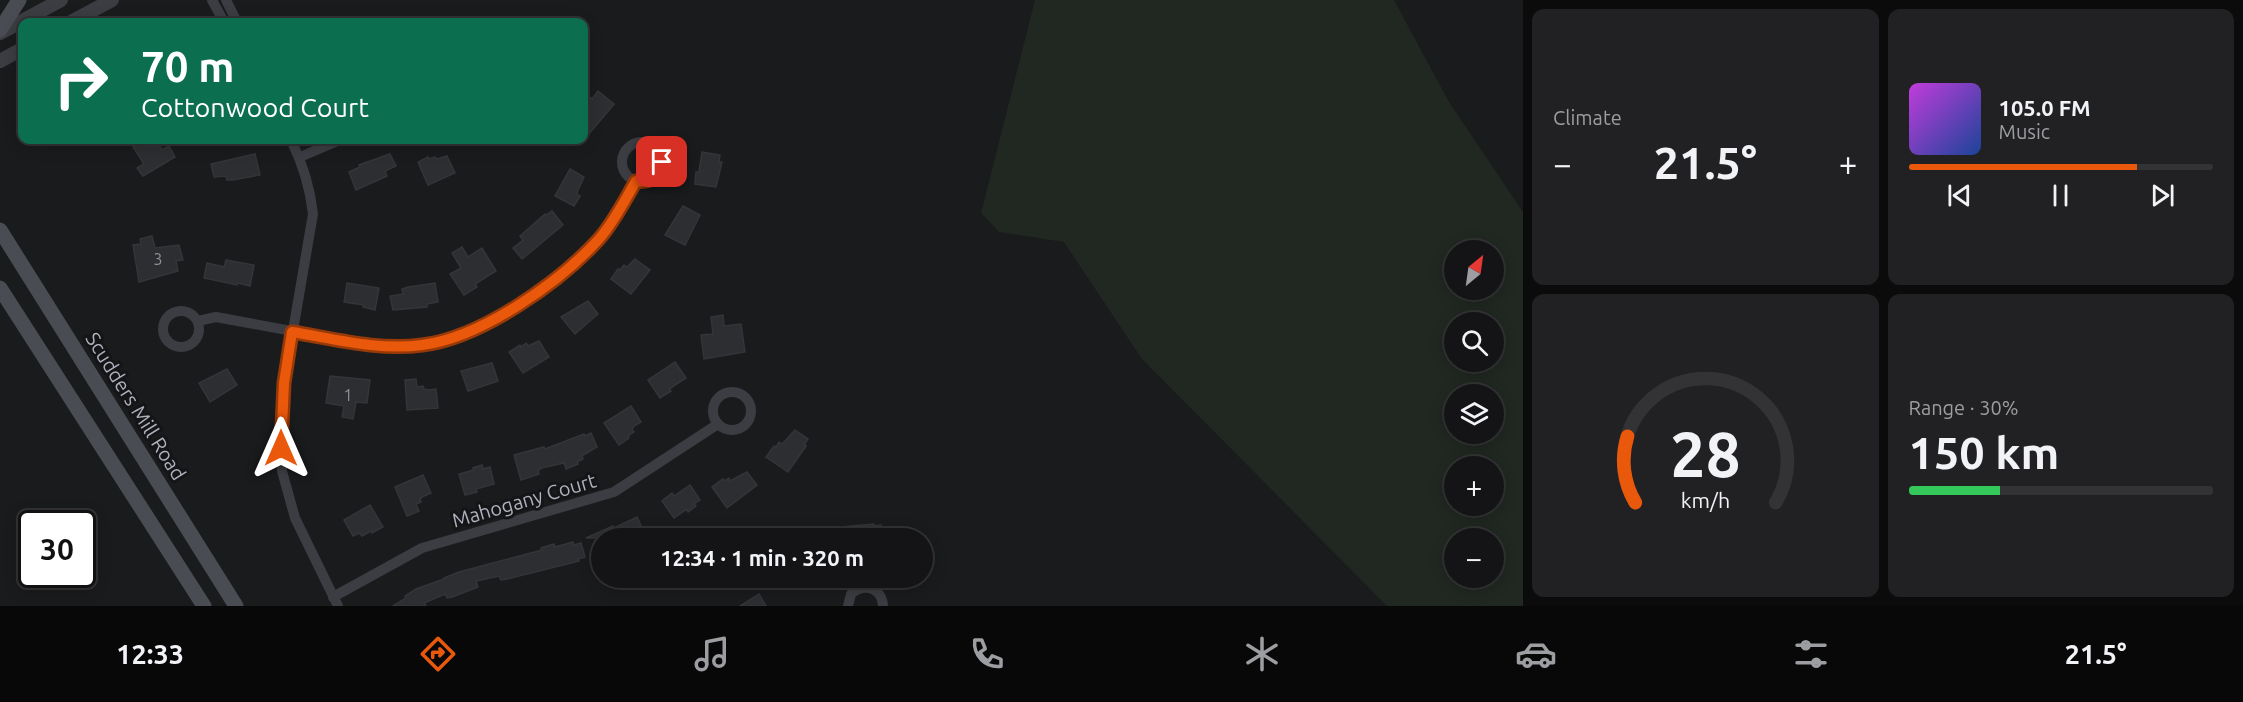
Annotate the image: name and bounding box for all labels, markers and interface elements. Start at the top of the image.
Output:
icon: right [42,42,120,120]
text: 70 m [141,43,235,90]
text: Cottonwood Court [141,92,369,122]
text: 105.0 FM [1999,95,2091,120]
text: Climate [1553,106,1622,129]
text: Music [1999,120,2050,143]
pin [636,136,687,187]
text: 21.5° [1654,137,1757,188]
icon: arrive [645,145,678,178]
text: − [1553,145,1572,182]
text: + [1839,145,1857,182]
icon: previous [1943,179,1976,212]
icon: pause [2044,179,2077,212]
icon: next [2146,179,2179,212]
north arrow [1444,240,1504,300]
map controls [1444,240,1504,588]
house number: 3 [153,250,163,268]
button: search [1444,312,1504,372]
street label: Scudders Mill Road [81,328,191,484]
button: layers [1444,384,1504,444]
house number: 1 [343,386,353,404]
text: Range · 30% [1909,396,2019,419]
position arrow [249,416,313,480]
text: 28 [1670,419,1740,489]
text: 150 km [1909,427,2059,478]
button: + [1444,456,1504,516]
street label: Mahogany Court [449,468,599,532]
text: km/h [1680,488,1730,512]
speed limit sign: 30 [18,510,96,588]
button: − [1444,528,1504,588]
text: 12:34 · 1 min · 320 m [660,545,864,570]
icon: directions [417,633,459,675]
icon: music [691,633,733,675]
icon: phone [966,633,1008,675]
icon: climate [1241,633,1283,675]
icon: car [1515,633,1557,675]
icon: filters [1790,633,1832,675]
text: 12:33 [116,639,184,669]
text: 21.5° [2065,639,2127,669]

